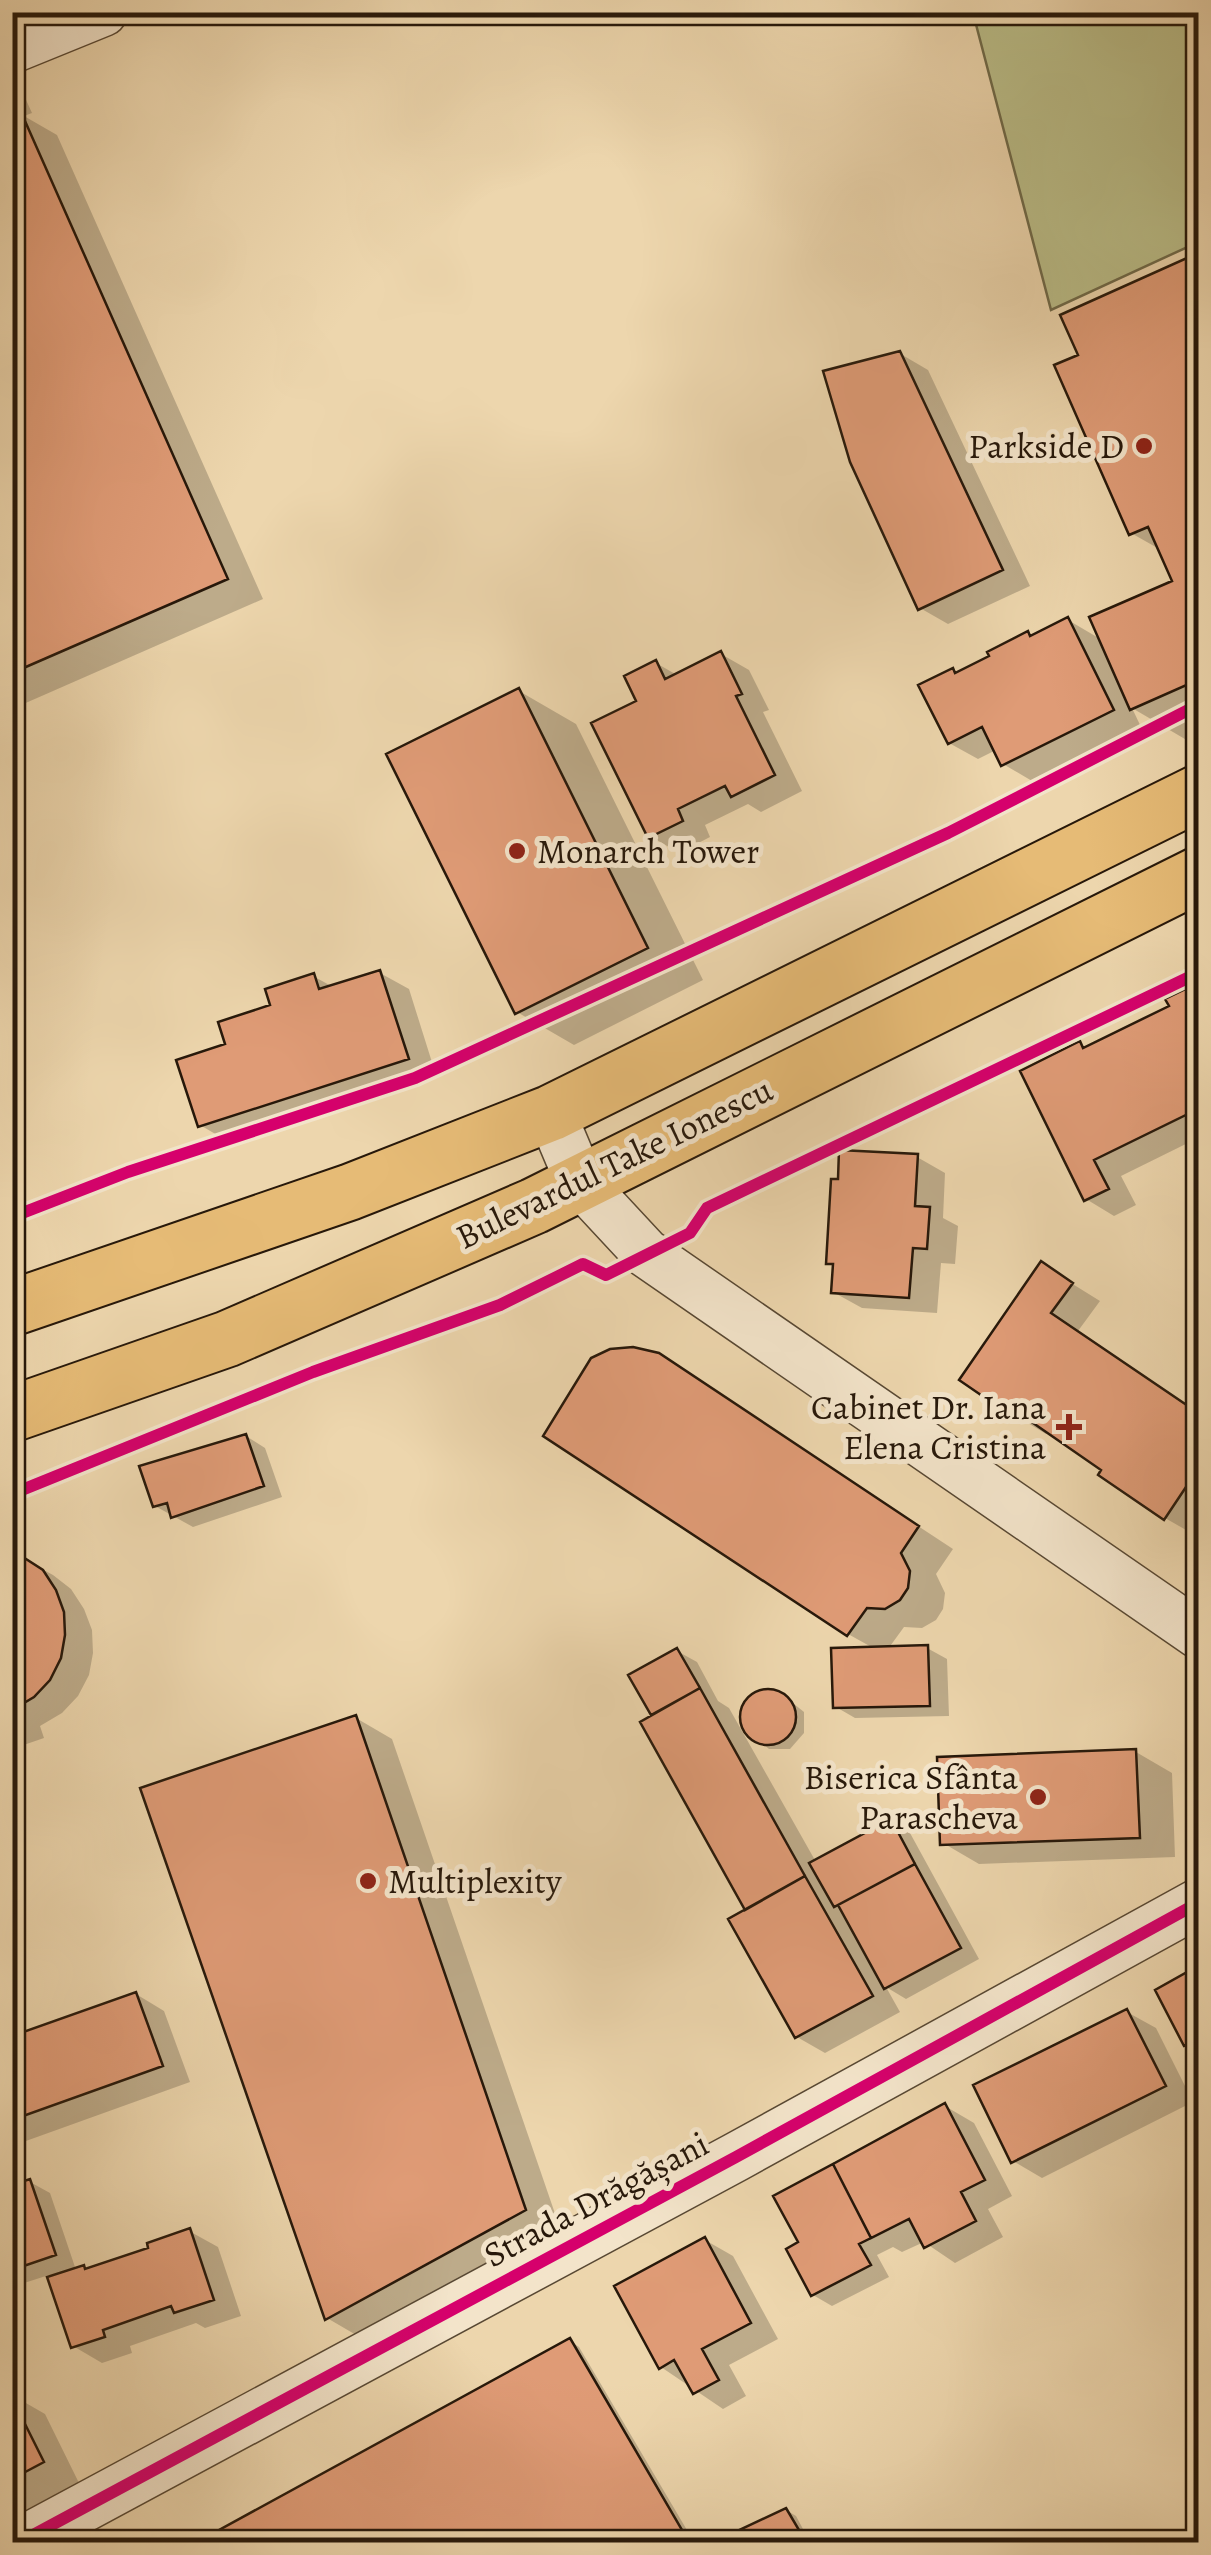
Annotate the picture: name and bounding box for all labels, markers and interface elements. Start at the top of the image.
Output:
place label: Parkside D [968,422,1124,470]
marker: Parkside D [1133,435,1155,457]
place label: Monarch Tower [537,827,759,875]
marker: Monarch Tower [506,840,528,862]
street label: Bulevardul Take Ionescu [448,1065,780,1261]
place label: Cabinet Dr. Iana Elena Cristina [811,1383,1047,1471]
marker: Cabinet Dr. Iana Elena Cristina [1056,1414,1082,1440]
place label: Biserica Sfânta Parascheva [804,1753,1019,1841]
marker: Biserica Sfânta Parascheva [1027,1786,1049,1808]
place label: Multiplexity [388,1857,562,1905]
marker: Multiplexity [357,1870,379,1892]
street label: Strada Drăgășani [475,2120,717,2278]

